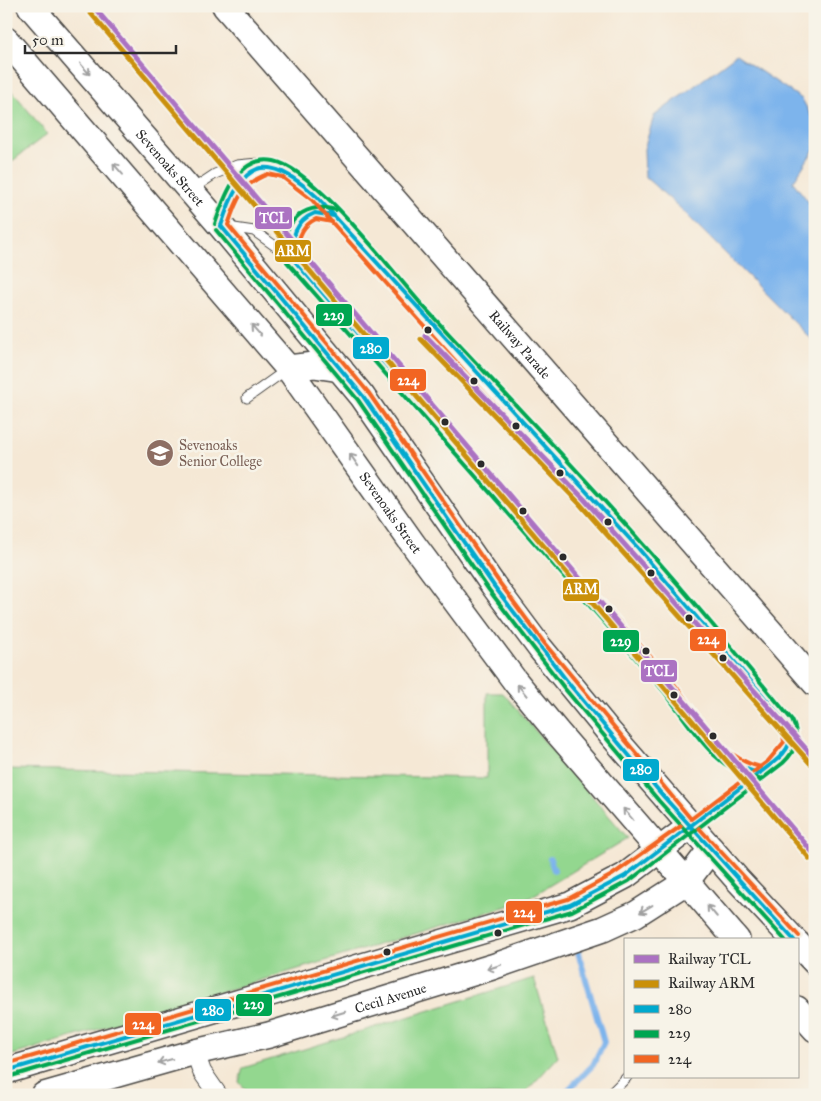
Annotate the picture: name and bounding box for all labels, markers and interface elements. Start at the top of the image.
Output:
scale bar [25,22,176,54]
text: 50 m [32,31,64,49]
one-way arrow [79,63,90,76]
street label: Sevenoaks Street [132,126,208,210]
one-way arrow [113,163,124,176]
line badge: TCL [254,206,293,230]
text: TCL [258,210,289,227]
line badge: ARM [274,239,312,263]
text: ARM [275,243,310,260]
line badge: 229 [315,303,353,327]
text: 229 [323,307,345,325]
street label: Railway Parade [485,307,554,383]
one-way arrow [250,324,262,337]
unlabelled marker [423,325,433,335]
line badge: 280 [352,336,390,360]
text: 280 [360,340,382,357]
line badge: 224 [389,368,427,392]
text: 224 [397,372,420,390]
unlabelled marker [469,376,479,386]
unlabelled marker [440,417,450,427]
unlabelled marker [511,421,521,431]
place label: Sevenoaks Senior College [179,437,262,470]
school or university icon: Sevenoaks Senior College [145,438,175,468]
one-way arrow [349,453,359,467]
unlabelled marker [476,459,486,469]
unlabelled marker [555,468,565,478]
street label: Sevenoaks Street [356,469,425,557]
unlabelled marker [518,506,528,516]
unlabelled marker [603,517,613,527]
unlabelled marker [558,552,568,562]
unlabelled marker [646,568,656,578]
line badge: ARM [562,578,600,602]
text: ARM [563,581,598,598]
unlabelled marker [604,604,614,614]
unlabelled marker [684,613,694,623]
line badge: 224 [689,628,727,652]
line badge: 229 [602,629,640,653]
text: 224 [697,631,720,649]
text: 229 [610,633,632,651]
unlabelled marker [641,646,651,656]
unlabelled marker [718,653,728,663]
line badge: TCL [640,659,678,683]
text: TCL [643,663,674,680]
one-way arrow [517,684,528,697]
unlabelled marker [669,690,679,700]
unlabelled marker [708,731,718,741]
line badge: 280 [622,758,660,782]
text: 280 [630,761,652,778]
one-way arrow [622,807,633,820]
line badge: 224 [505,900,543,924]
text: 224 [513,904,536,922]
one-way arrow [639,904,653,914]
one-way arrow [706,904,718,917]
unlabelled marker [493,928,503,938]
legend [624,938,798,1078]
unlabelled marker [382,947,392,957]
text: Railway TCL [668,950,751,968]
one-way arrow [486,962,502,972]
text: Railway ARM [668,974,755,992]
street label: Cecil Avenue [353,979,429,1017]
line badge: 229 [235,993,273,1017]
text: 229 [243,996,265,1014]
line badge: 280 [194,998,232,1022]
text: 280 [668,1000,692,1018]
text: 280 [202,1002,224,1019]
one-way arrow [331,1009,347,1019]
line badge: 224 [124,1012,162,1036]
text: 224 [132,1016,155,1034]
text: 229 [668,1024,691,1042]
text: 224 [668,1050,692,1068]
one-way arrow [157,1057,173,1066]

